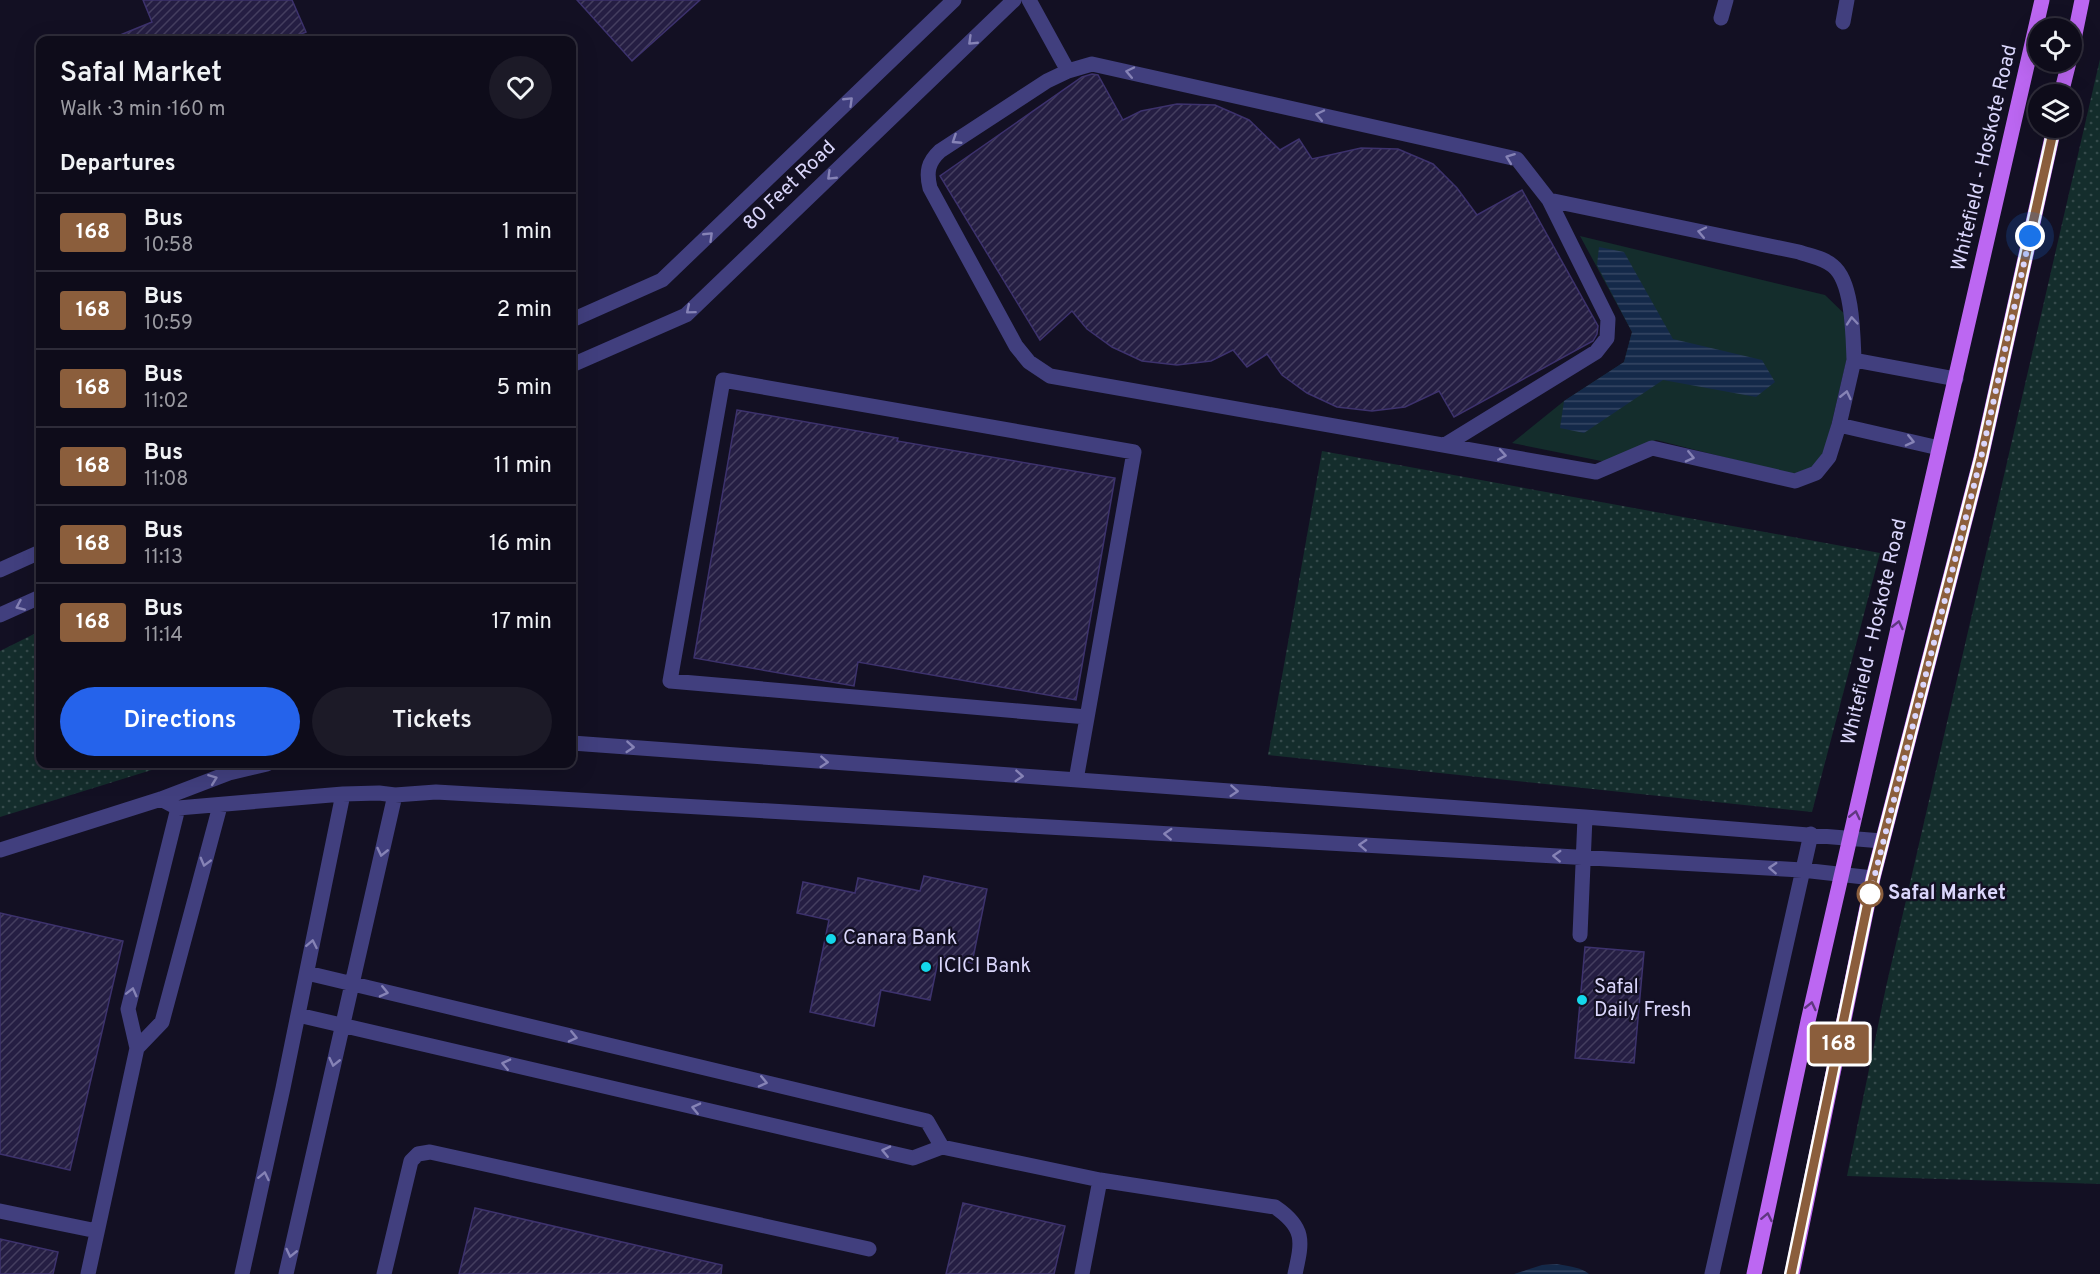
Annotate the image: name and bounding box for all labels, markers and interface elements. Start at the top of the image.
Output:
map controls [2028,18,2082,138]
button: locate [2028,18,2082,72]
one-way arrow [968,33,979,44]
street label: Whitefield - Hoskote Road [1946,42,2024,274]
text: Safal Market [60,56,222,92]
button: heart [489,56,552,119]
one-way arrow [1125,67,1135,80]
button: layers [2028,84,2082,138]
text: Walk · 3 min · 160 m [60,97,225,123]
one-way arrow [842,97,853,108]
one-way arrow [1315,109,1325,122]
one-way arrow [952,133,963,144]
street label: 80 Feet Road [738,135,842,237]
text: Departures [60,151,176,178]
one-way arrow [1505,153,1516,165]
one-way arrow [828,168,839,179]
text: Bus [144,206,183,233]
text: 168 [76,219,110,246]
text: 1 min [502,219,552,246]
your location [2015,221,2045,251]
one-way arrow [1698,226,1708,239]
one-way arrow [701,232,712,243]
text: 10:58 [144,233,193,259]
text: Bus [144,284,183,311]
text: 168 [76,297,110,324]
text: 2 min [497,297,552,324]
one-way arrow [686,303,697,314]
text: 10:59 [144,311,193,337]
one-way arrow [1846,316,1859,325]
text: Bus [144,362,183,389]
text: 168 [76,375,110,402]
text: 5 min [497,375,552,402]
text: 11:02 [144,389,189,415]
one-way arrow [1839,390,1852,400]
one-way arrow [1904,434,1914,447]
text: Bus [144,440,183,467]
one-way arrow [1497,448,1507,461]
one-way arrow [1685,450,1695,463]
text: 168 [76,453,110,480]
text: 11 min [494,453,552,480]
text: 11:08 [144,467,188,493]
street label: Whitefield - Hoskote Road [1836,516,1914,748]
text: Bus [144,518,183,545]
text: 168 [76,531,110,558]
text: 16 min [489,531,552,558]
text: 11:13 [144,545,183,571]
text: Bus [144,596,183,623]
one-way arrow [16,599,27,611]
text: 168 [76,609,110,636]
text: 17 min [492,609,552,636]
one-way arrow [1891,621,1904,631]
text: 11:14 [144,623,183,649]
button: Directions [60,687,300,756]
button: Tickets [312,687,552,756]
one-way arrow [625,741,634,754]
one-way arrow [820,755,829,768]
one-way arrow [1014,769,1023,782]
one-way arrow [207,774,218,786]
one-way arrow [1230,785,1239,798]
one-way arrow [1847,811,1860,821]
one-way arrow [1163,827,1172,840]
one-way arrow [1358,839,1367,852]
one-way arrow [376,846,389,856]
one-way arrow [1553,850,1562,863]
one-way arrow [200,856,212,867]
one-way arrow [1768,862,1777,875]
marker: Safal Market [1857,881,1883,907]
place label: Safal Market [1888,881,2006,907]
place label: Canara Bank [843,926,957,952]
marker: Canara Bank [824,932,838,946]
one-way arrow [305,939,318,949]
place label: ICICI Bank [938,954,1031,980]
marker: ICICI Bank [919,960,933,974]
place label: Safal Daily Fresh [1594,975,1692,1024]
one-way arrow [378,985,388,998]
one-way arrow [125,987,137,997]
marker: Safal Daily Fresh [1575,993,1589,1007]
one-way arrow [1804,1001,1817,1011]
line badge: 168 [1804,1024,1874,1064]
one-way arrow [568,1030,578,1043]
text: 168 [1822,1031,1856,1058]
one-way arrow [328,1057,341,1067]
one-way arrow [501,1059,511,1072]
one-way arrow [758,1074,768,1087]
one-way arrow [691,1102,701,1115]
one-way arrow [881,1146,891,1159]
one-way arrow [256,1171,269,1181]
one-way arrow [1759,1212,1772,1222]
one-way arrow [285,1247,298,1257]

